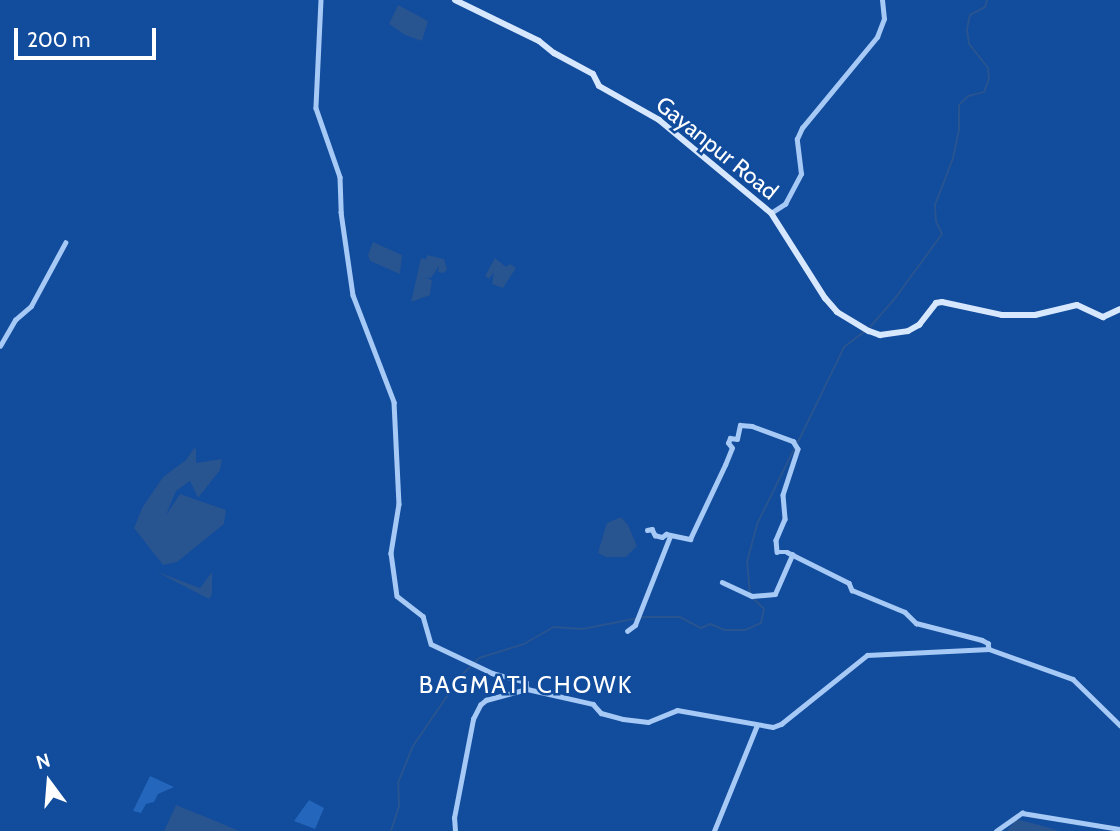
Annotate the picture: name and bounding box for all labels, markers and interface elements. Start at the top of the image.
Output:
scale bar [18,14,159,58]
text: 200 m [27,27,90,52]
street label: Gayanpur Road [651,91,783,205]
district label: BAGMATI CHOWK [420,671,632,699]
north arrow [14,747,84,817]
text: N [33,748,53,774]

